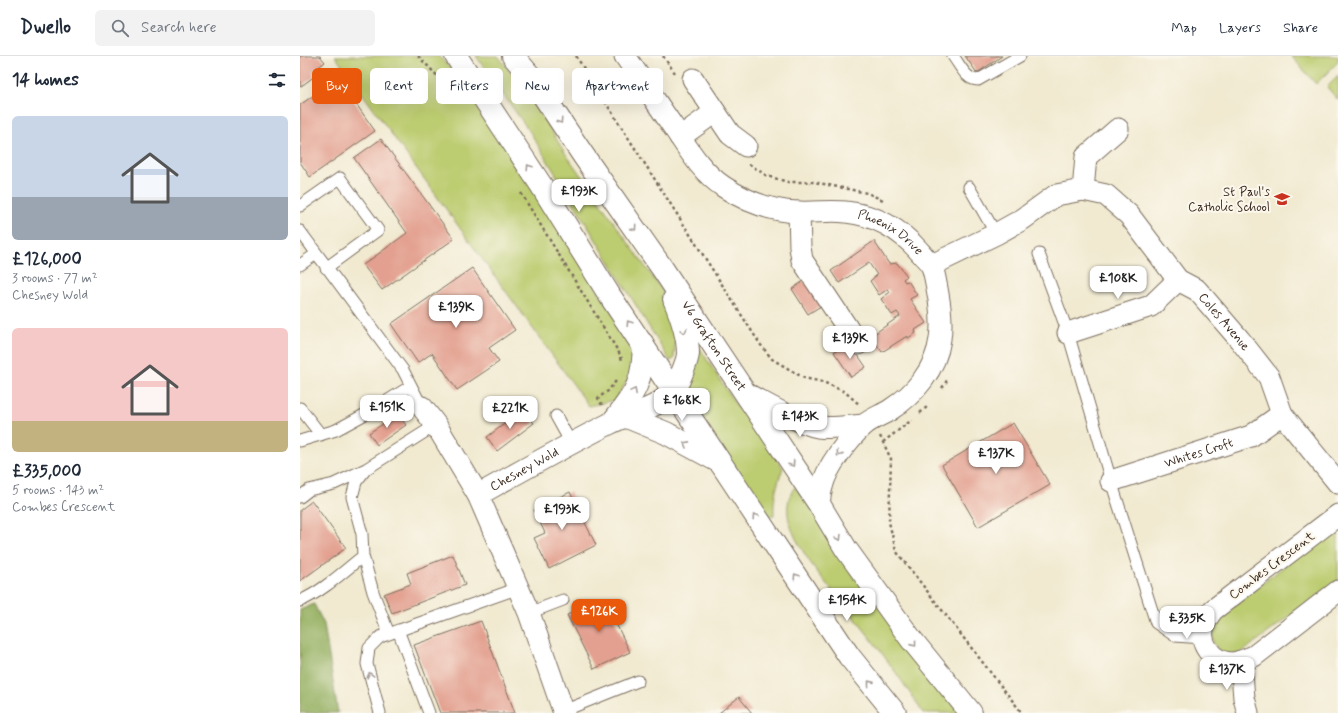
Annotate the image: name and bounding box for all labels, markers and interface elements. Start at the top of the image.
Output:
search box [95,10,375,46]
text: Dwello [20,15,71,40]
icon: search [109,17,131,39]
text: Search here [141,18,217,38]
text: Map [1171,19,1197,37]
text: Layers [1219,19,1261,37]
text: Share [1283,19,1318,37]
chip: Buy [312,68,362,104]
chip: Rent [370,68,428,104]
chip: Filters [436,68,503,104]
chip: New [511,68,564,104]
chip: Apartment [572,68,663,104]
text: 14 homes [12,69,79,91]
icon: filters [266,69,288,91]
one-way arrow [555,117,563,124]
icon: home [114,142,186,214]
one-way arrow [526,164,534,171]
pin: £193K [551,179,607,213]
text: £193K [560,183,598,200]
place label: St Paul's Catholic School [1188,184,1270,216]
school or university icon: St Paul's Catholic School [1273,190,1291,208]
street label: Phoenix Drive [856,206,927,259]
one-way arrow [629,223,636,230]
text: £126,000 [12,248,82,270]
pin: £108K [1090,266,1146,300]
text: 3 rooms · 77 m² [12,270,98,287]
text: £108K [1099,270,1137,287]
text: Chesney Wold [12,287,88,304]
street label: Coles Avenue [1195,289,1254,354]
pin: £139K [428,295,484,329]
street label: V6 Grafton Street [678,297,750,395]
text: £139K [438,299,474,316]
one-way arrow [627,321,634,328]
pin: £139K [822,326,878,360]
one-way arrow [680,328,688,334]
text: £139K [832,330,868,347]
icon: home [114,354,186,426]
one-way arrow [629,388,637,395]
pin: £168K [654,388,710,422]
text: £168K [663,392,701,409]
pin: £151K [359,395,415,429]
pin: £221K [482,396,538,430]
text: £151K [369,399,405,416]
text: £221K [492,400,528,417]
pin: £143K [772,404,828,438]
text: £143K [781,408,819,425]
street label: Whites Croft [1162,434,1235,472]
one-way arrow [683,441,690,448]
pin: £137K [968,441,1024,475]
street label: Chesney Wold [487,443,562,495]
text: £137K [978,445,1014,462]
one-way arrow [837,450,844,457]
one-way arrow [787,459,794,466]
text: £335,000 [12,460,81,482]
text: 5 rooms · 143 m² [12,482,104,499]
pin: £193K [534,497,590,531]
text: Combes Crescent [12,499,115,516]
text: £193K [543,501,581,518]
one-way arrow [753,513,760,520]
street label: Combes Crescent [1226,528,1319,604]
one-way arrow [834,534,842,541]
one-way arrow [793,574,800,581]
pin: £154K [819,588,875,622]
text: £154K [828,592,866,609]
pin: £126K [571,599,627,633]
text: £126K [580,603,618,620]
pin: £335K [1159,606,1215,640]
text: £335K [1169,610,1205,627]
one-way arrow [910,639,917,646]
pin: £137K [1199,657,1255,691]
text: £137K [1209,661,1245,678]
one-way arrow [366,672,375,679]
one-way arrow [868,680,875,687]

